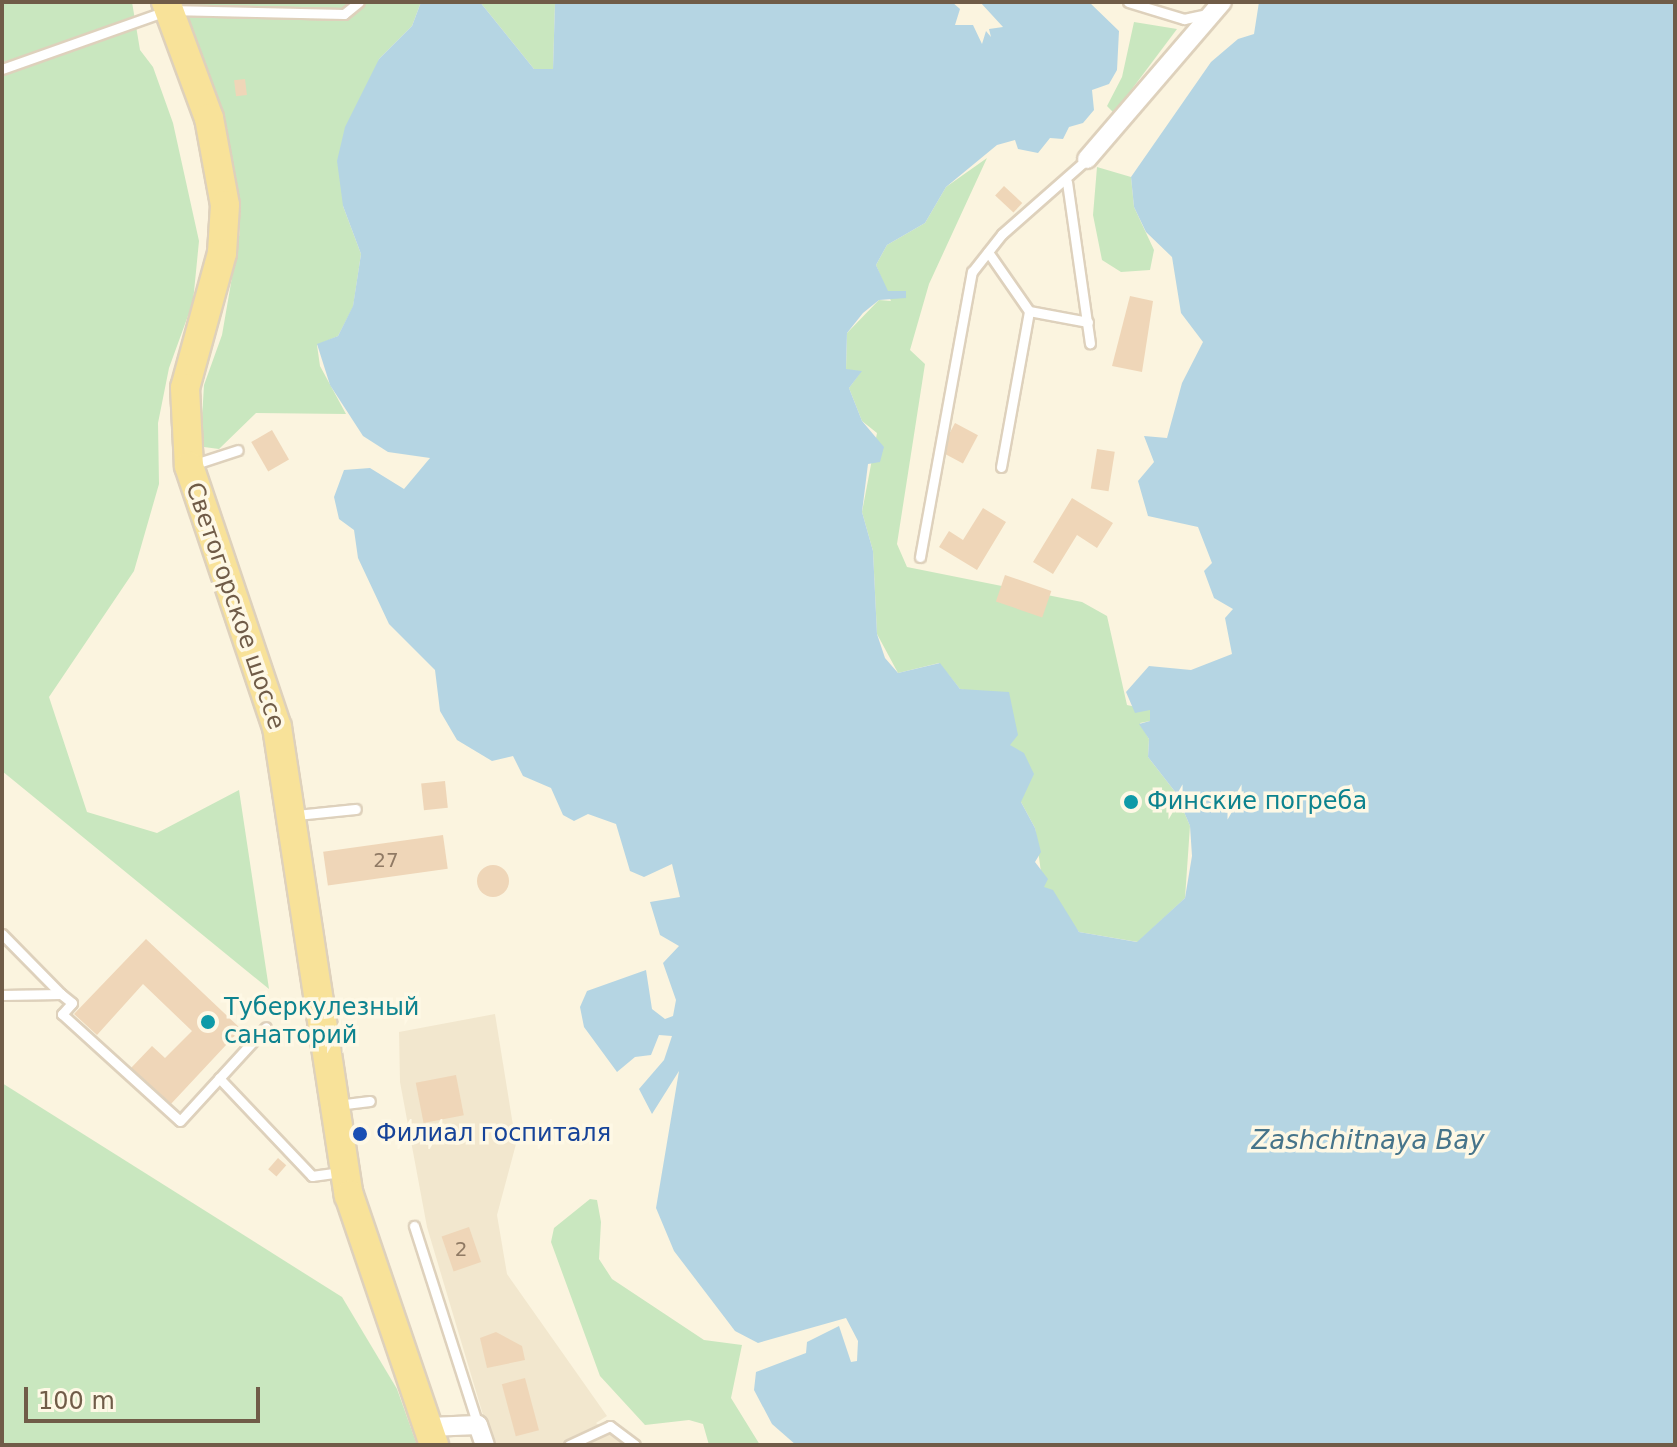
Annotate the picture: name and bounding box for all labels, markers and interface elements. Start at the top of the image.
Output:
street label: Светогорское шоссе [179,479,291,733]
place label: Финские погреба [1147,788,1367,816]
marker: Финские погреба [1122,793,1140,811]
house number: 27 [373,848,399,872]
place label: Туберкулезный санаторий [224,994,419,1050]
marker: Туберкулезный санаторий [199,1013,217,1031]
place label: Филиал госпиталя [376,1120,611,1148]
marker: Филиал госпиталя [351,1125,369,1143]
water label: Zashchitnaya Bay [1251,1125,1485,1157]
house number: 2 [455,1237,467,1261]
scale bar [28,1371,264,1421]
text: 100 m [38,1387,115,1415]

